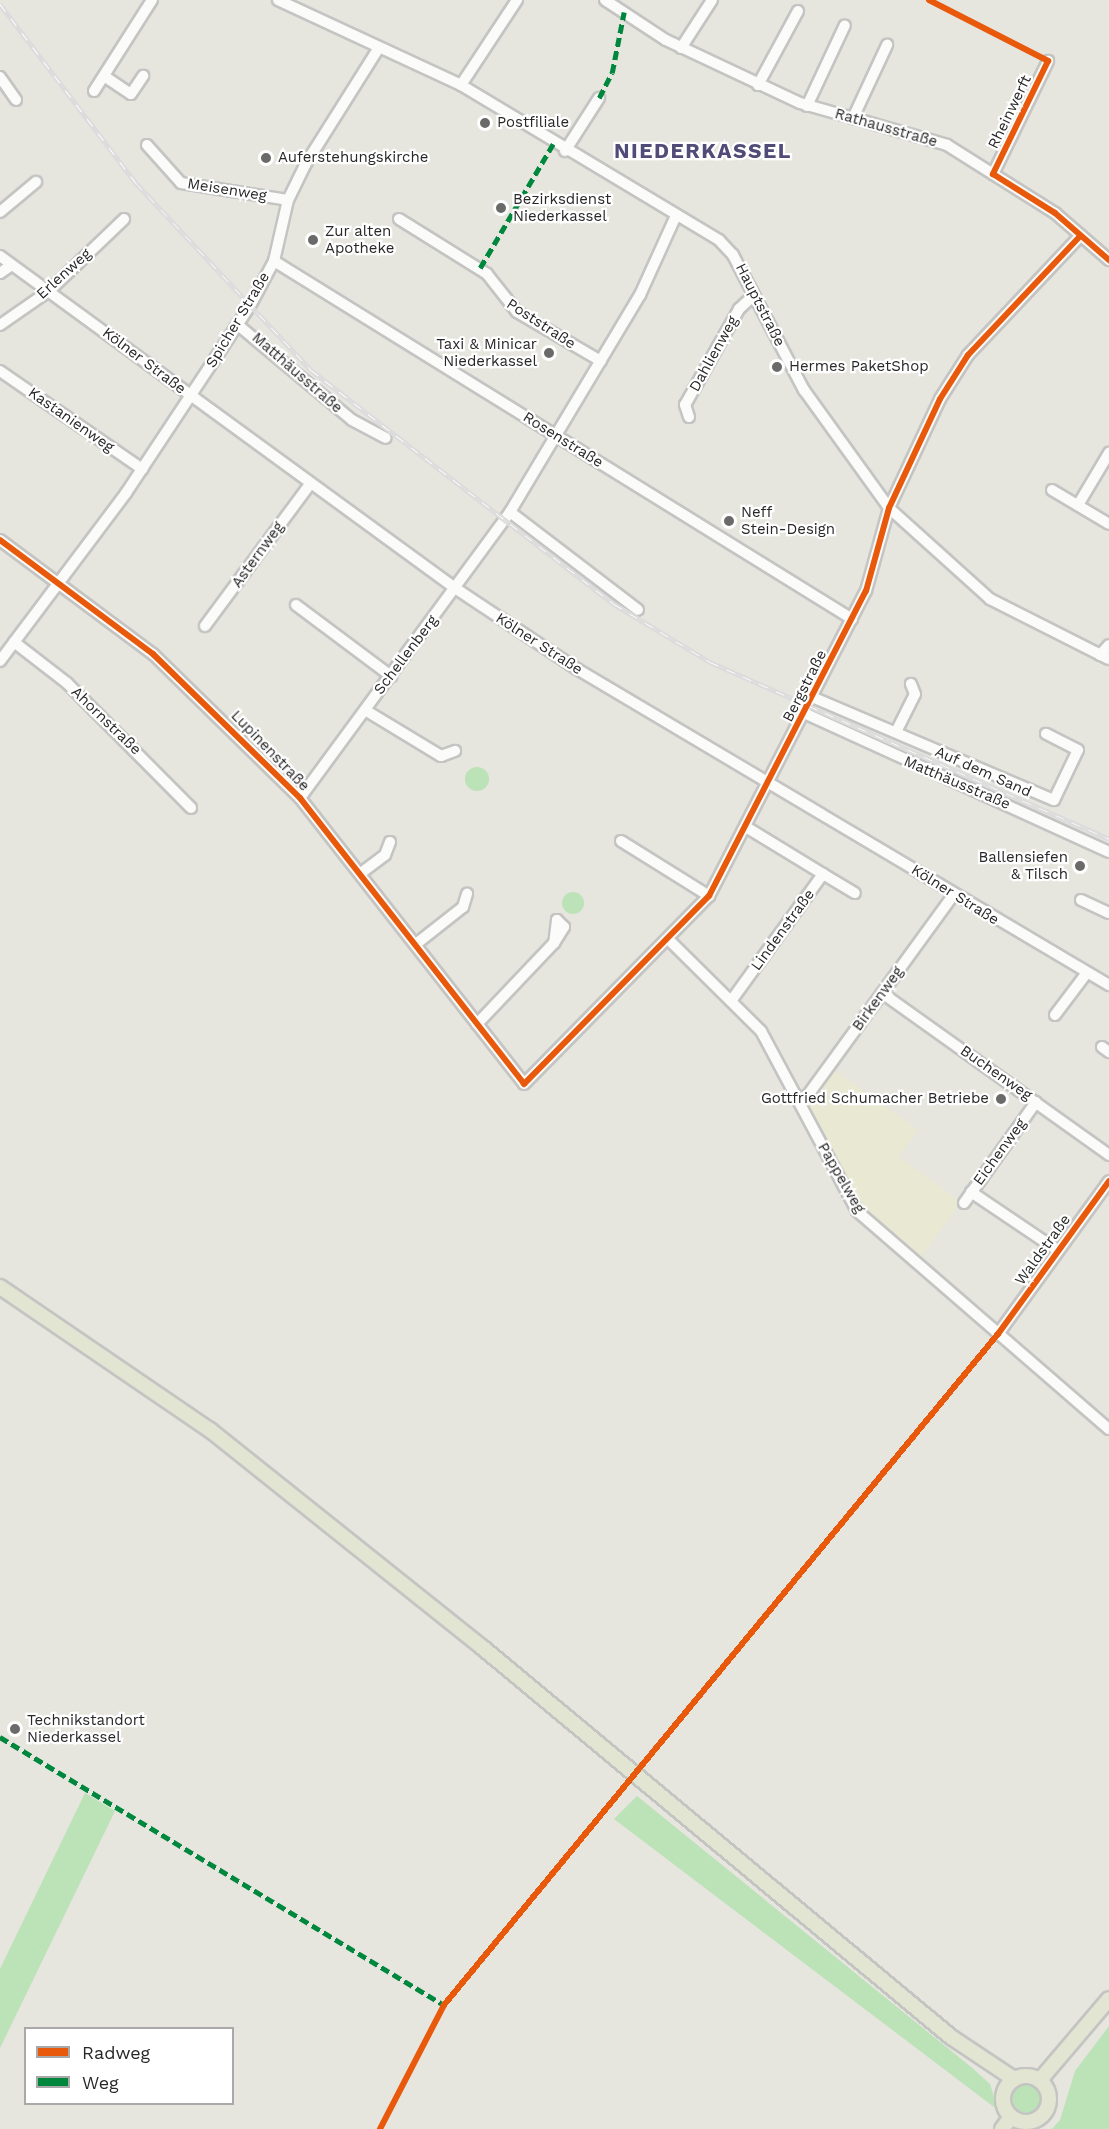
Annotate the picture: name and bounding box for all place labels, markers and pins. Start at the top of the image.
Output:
place label: Postfiliale [497,114,569,132]
marker: Postfiliale [478,116,492,130]
place label: Auferstehungskirche [278,149,428,167]
marker: Auferstehungskirche [259,151,273,165]
place label: Bezirksdienst Niederkassel [513,190,611,225]
marker: Bezirksdienst Niederkassel [494,201,508,215]
place label: Zur alten Apotheke [325,222,394,257]
marker: Zur alten Apotheke [306,233,320,247]
place label: Taxi & Minicar Niederkassel [436,335,537,370]
marker: Taxi & Minicar Niederkassel [542,346,556,360]
place label: Hermes PaketShop [789,358,929,376]
marker: Hermes PaketShop [770,360,784,374]
place label: Neff Stein-Design [741,503,835,538]
marker: Neff Stein-Design [722,514,736,528]
place label: Ballensiefen & Tilsch [978,848,1068,883]
marker: Ballensiefen & Tilsch [1073,859,1087,873]
place label: Gottfried Schumacher Betriebe [761,1090,989,1108]
marker: Gottfried Schumacher Betriebe [994,1092,1008,1106]
place label: Technikstandort Niederkassel [27,1711,145,1746]
marker: Technikstandort Niederkassel [8,1722,22,1736]

